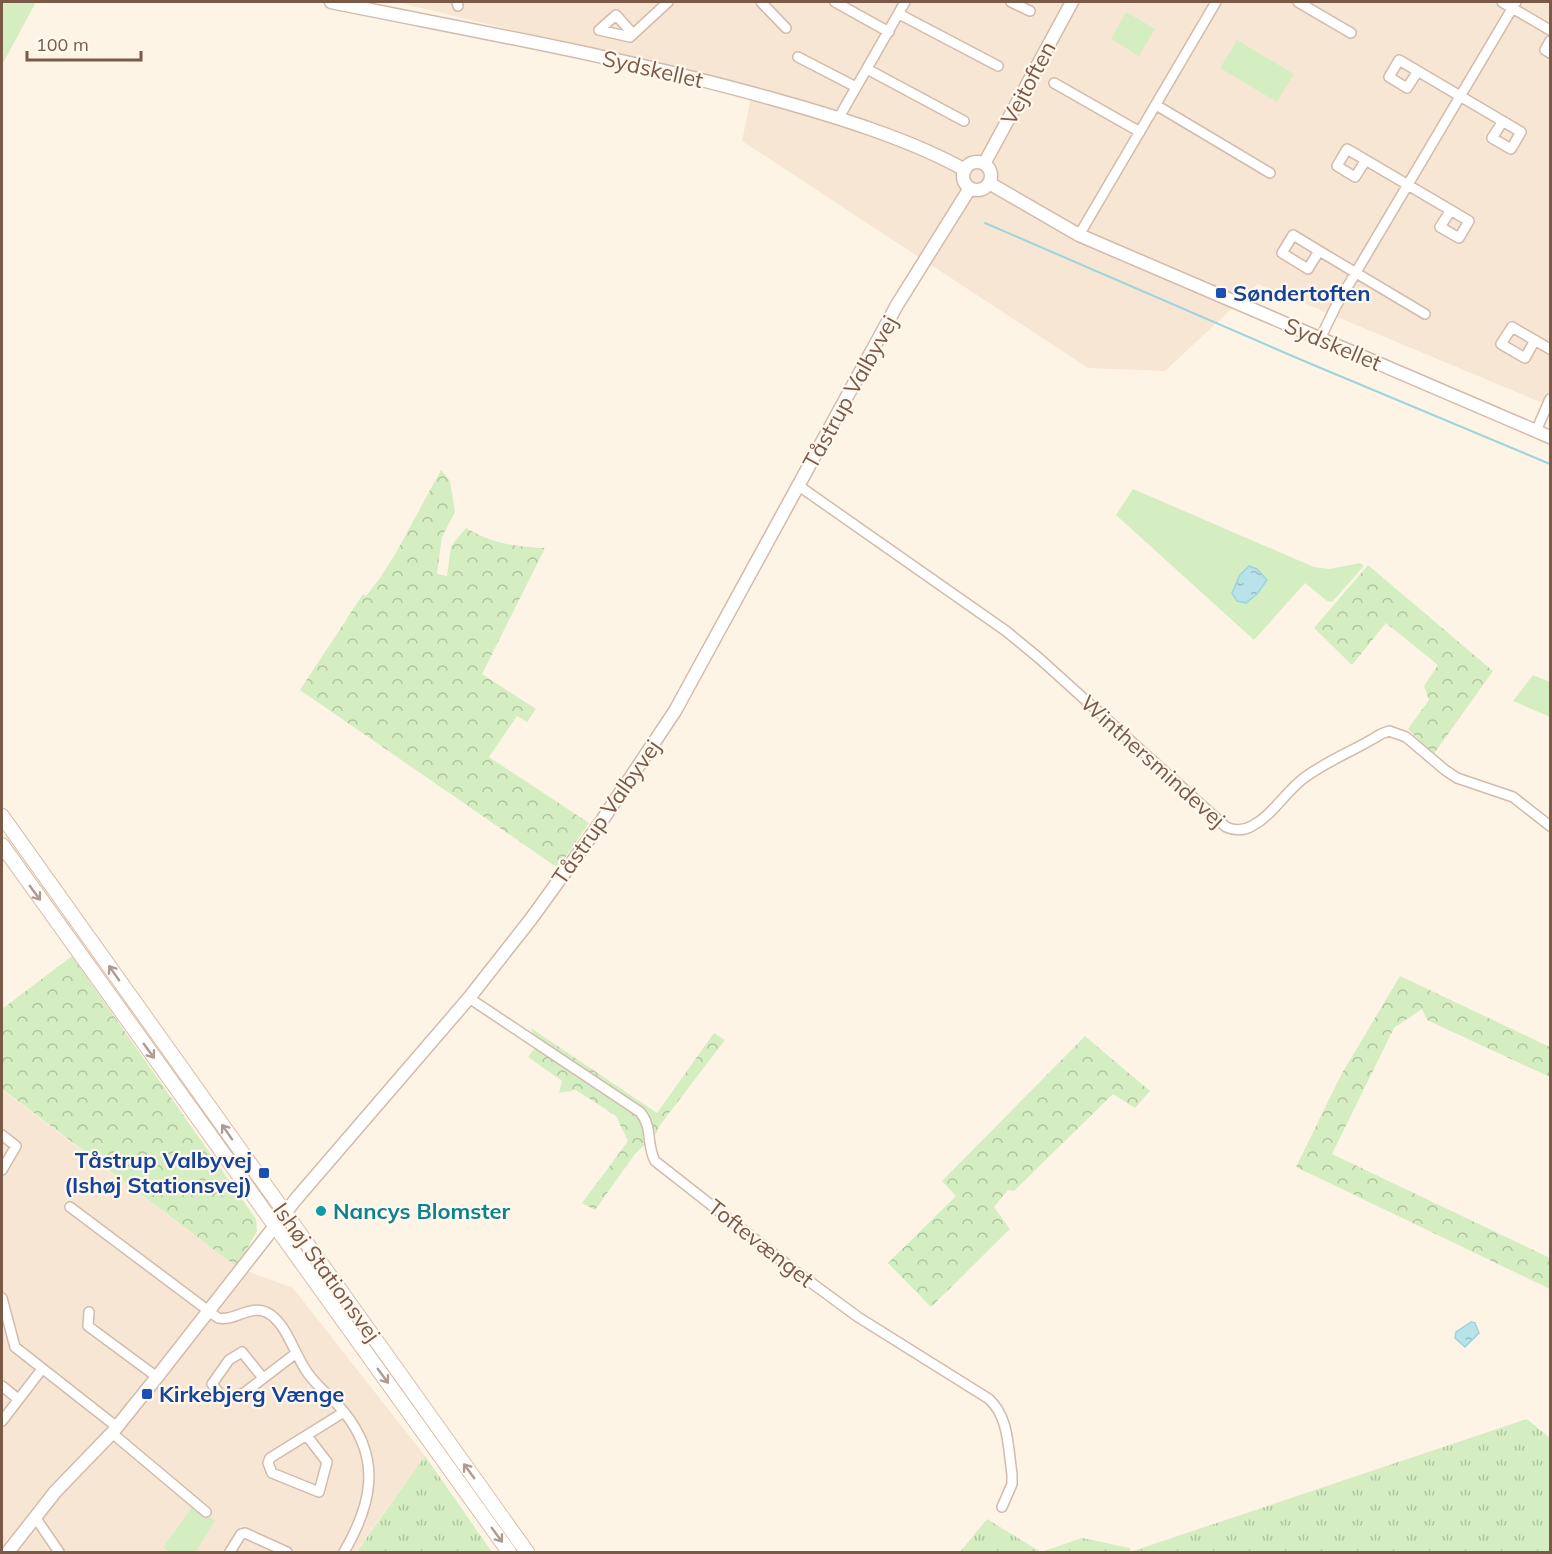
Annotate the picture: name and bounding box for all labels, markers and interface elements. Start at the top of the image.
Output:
scale bar [27,24,141,62]
text: 100 m [36,33,89,56]
street label: Vejtoften [994,36,1062,130]
street label: Sydskellet [600,44,706,94]
place label: Søndertoften [1233,279,1371,307]
marker: Søndertoften [1214,286,1228,300]
street label: Tåstrup Valbyvej [796,310,904,474]
street label: Sydskellet [1280,311,1386,377]
street label: Winthersmindevej [1075,689,1231,833]
street label: Tåstrup Valbyvej [546,734,666,890]
one-way arrow [29,884,41,900]
one-way arrow [108,966,120,982]
one-way arrow [143,1042,155,1058]
one-way arrow [221,1124,233,1141]
place label: Tåstrup Valbyvej (Ishøj Stationsvej) [64,1146,252,1199]
marker: Tåstrup Valbyvej (Ishøj Stationsvej) [257,1166,271,1180]
street label: Toftevænget [702,1193,820,1293]
street label: Ishøj Stationsvej [267,1197,387,1347]
place label: Nancys Blomster [333,1197,510,1225]
marker: Nancys Blomster [314,1204,328,1218]
one-way arrow [377,1368,389,1384]
place label: Kirkebjerg Vænge [159,1380,344,1408]
marker: Kirkebjerg Vænge [140,1387,154,1401]
one-way arrow [463,1463,475,1479]
one-way arrow [490,1526,503,1542]

